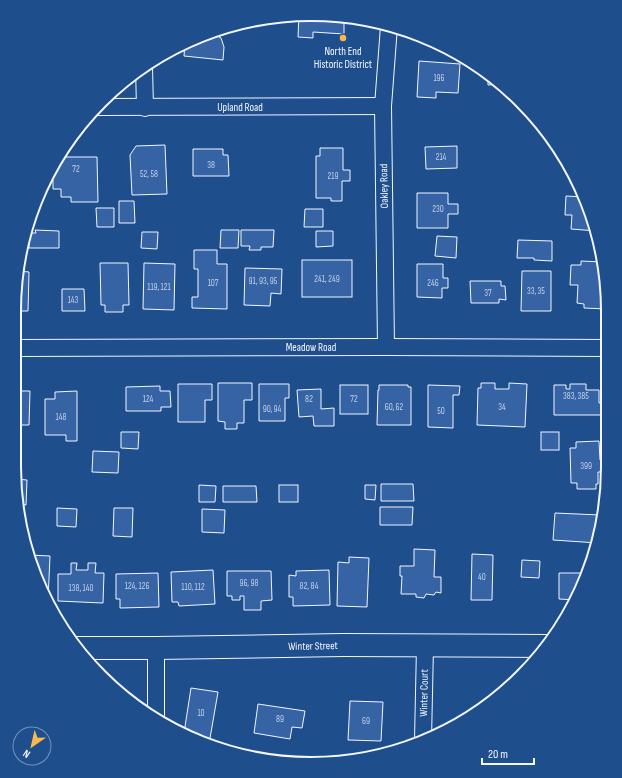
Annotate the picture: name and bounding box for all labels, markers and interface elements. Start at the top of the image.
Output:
marker: North End Historic District [338,33,348,43]
place label: North End Historic District [314,45,373,71]
house number: 196 [433,73,445,84]
street label: Upland Road [217,101,263,114]
house number: 214 [436,152,447,163]
house number: 38 [207,160,215,171]
street label: Oakley Road [377,163,391,208]
house number: 72 [72,164,80,175]
house number: 52, 58 [140,169,158,180]
house number: 219 [328,171,338,182]
house number: 230 [432,204,444,215]
house number: 241, 249 [314,274,340,285]
house number: 91, 93, 95 [249,276,278,287]
house number: 107 [208,278,219,289]
house number: 246 [427,278,439,289]
house number: 119, 121 [147,282,172,293]
house number: 33, 35 [527,286,545,297]
house number: 37 [484,288,492,299]
house number: 143 [68,295,79,306]
street label: Meadow Road [286,341,337,354]
house number: 383, 385 [563,391,589,402]
house number: 124 [143,394,154,405]
house number: 82 [305,394,313,405]
house number: 72 [350,394,358,405]
house number: 60, 62 [385,402,404,413]
house number: 34 [498,402,506,413]
house number: 90, 94 [263,404,282,415]
house number: 50 [437,406,445,417]
house number: 148 [56,412,66,423]
house number: 399 [580,461,592,472]
house number: 40 [478,572,486,583]
house number: 96, 98 [240,578,258,589]
house number: 124, 126 [125,581,149,592]
house number: 82, 84 [300,581,319,592]
house number: 110, 112 [181,582,205,593]
house number: 138, 140 [69,583,93,594]
street label: Winter Street [288,639,339,653]
street label: Winter Court [417,668,431,717]
house number: 10 [197,708,205,719]
house number: 89 [276,714,284,725]
house number: 69 [362,716,370,727]
north arrow [12,726,52,766]
scale bar [482,740,534,766]
text: N [21,747,33,761]
text: 20 m [488,747,508,762]

